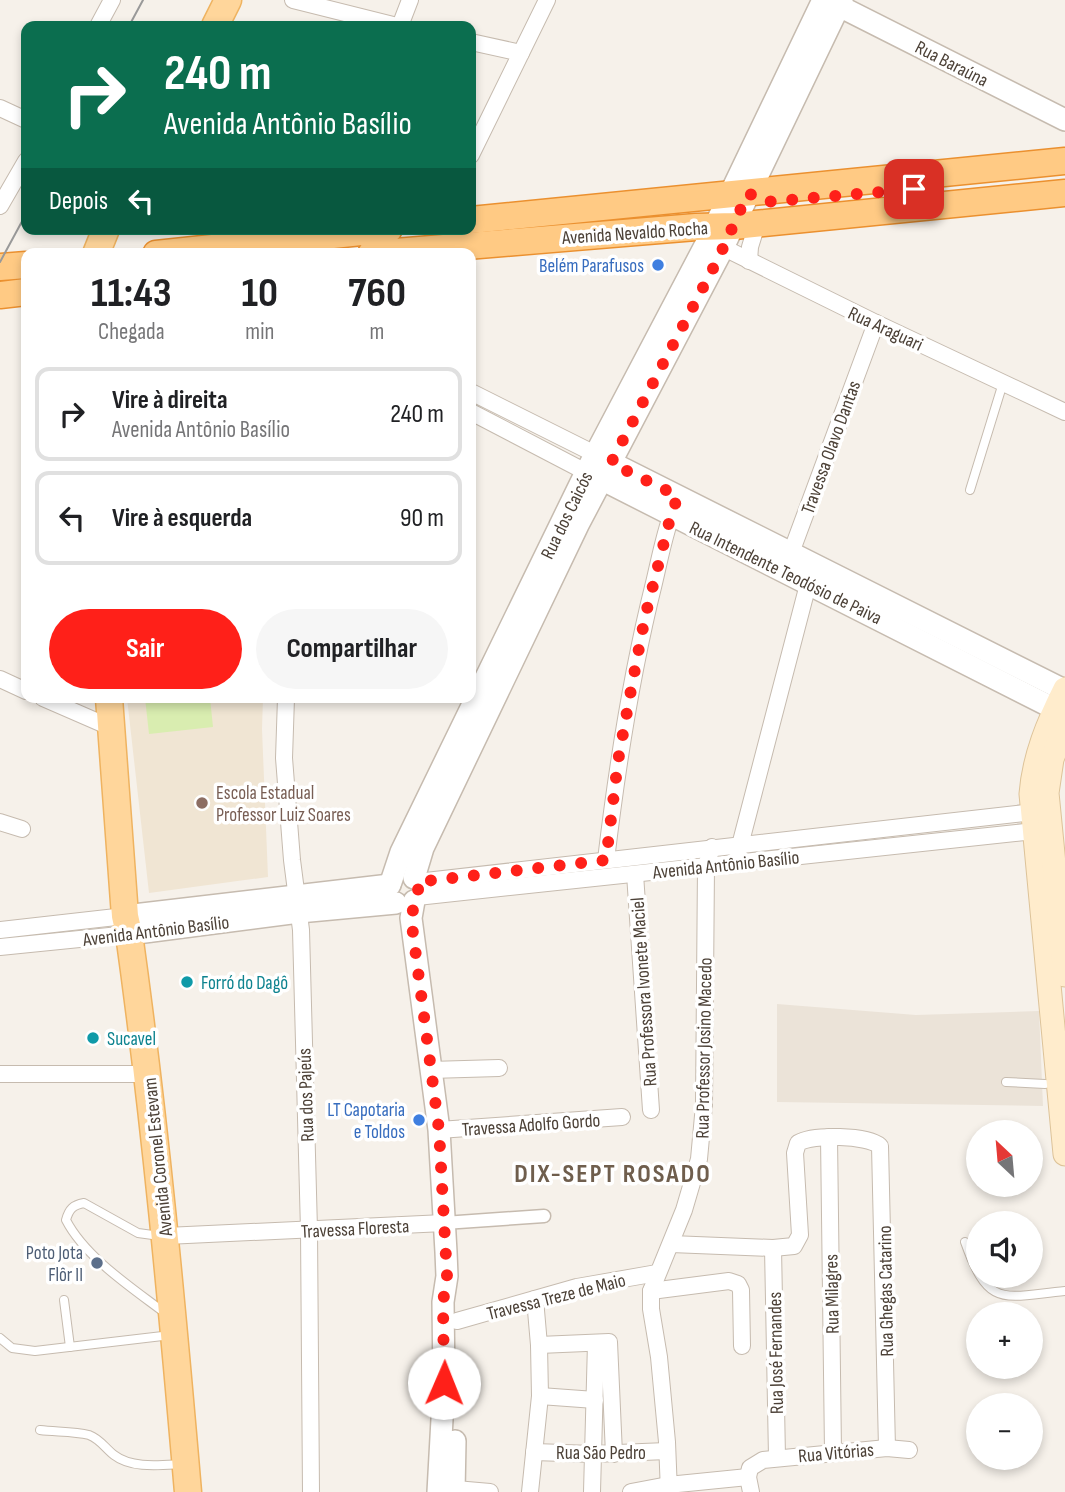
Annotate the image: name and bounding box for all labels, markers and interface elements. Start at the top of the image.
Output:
street label: Rua Baraúna [911,36,992,92]
text: 240 m [164,45,272,104]
icon: right [49,49,140,140]
text: Avenida Antônio Basílio [164,105,412,144]
pin [884,159,944,219]
icon: arrive [895,170,933,208]
icon: left [122,182,160,220]
text: Depois [49,186,108,217]
street label: Avenida Nevaldo Rocha [560,217,709,250]
place label: Belém Parafusos [539,255,644,278]
marker: Belém Parafusos [650,257,666,273]
text: 11:43 [91,268,172,319]
text: 10 [242,268,278,319]
text: 760 [348,268,406,319]
street label: Rua Araguari [844,302,926,357]
text: Chegada [98,318,165,346]
text: min [245,318,274,346]
text: m [370,318,384,346]
street label: Travessa Olavo Dantas [797,378,866,517]
text: Vire à direita [112,385,228,416]
icon: right [53,395,91,433]
text: 240 m [390,399,444,430]
text: Avenida Antônio Basílio [112,416,290,444]
street label: Rua dos Caicós [536,468,599,563]
icon: left [53,499,91,537]
text: Vire à esquerda [112,503,252,534]
text: 90 m [400,503,444,534]
street label: Rua Intendente Teodósio de Paiva [685,517,885,630]
button: Sair [49,609,242,689]
button: Compartilhar [256,609,448,689]
place label: Escola Estadual Professor Luiz Soares [216,782,351,827]
marker: Escola Estadual Professor Luiz Soares [194,795,210,811]
street label: Avenida Antônio Basílio [651,846,800,885]
street label: Rua Professora Ivonete Maciel [626,897,663,1087]
street label: Avenida Antônio Basílio [81,911,231,952]
street label: Rua Professor Josino Macedo [691,957,718,1139]
place label: Forró do Dagô [201,972,288,995]
marker: Forró do Dagô [179,974,195,990]
place label: Sucavel [107,1028,156,1051]
marker: Sucavel [85,1030,101,1046]
street label: Rua dos Pajeús [293,1048,320,1142]
street label: Avenida Coronel Estevam [139,1076,178,1238]
place label: LT Capotaria e Toldos [327,1099,405,1144]
street label: Travessa Adolfo Gordo [461,1109,601,1142]
marker: LT Capotaria e Toldos [411,1112,427,1128]
north arrow [966,1120,1043,1197]
map controls [966,1120,1043,1470]
district label: DIX-SEPT ROSADO [514,1159,712,1190]
button: sound [966,1211,1043,1288]
street label: Travessa Floresta [300,1215,410,1244]
street label: Rua Ghegas Catarino [874,1225,899,1357]
place label: Poto Jota Flôr II [26,1242,83,1287]
street label: Rua Milagres [820,1254,845,1334]
marker: Poto Jota Flôr II [89,1255,105,1271]
street label: Travessa Treze de Maio [485,1269,628,1326]
street label: Rua José Fernandes [764,1291,789,1414]
button: + [966,1302,1043,1379]
position arrow [407,1346,481,1420]
button: − [966,1393,1043,1470]
street label: Rua Vitórias [797,1439,875,1468]
street label: Rua São Pedro [556,1442,646,1465]

